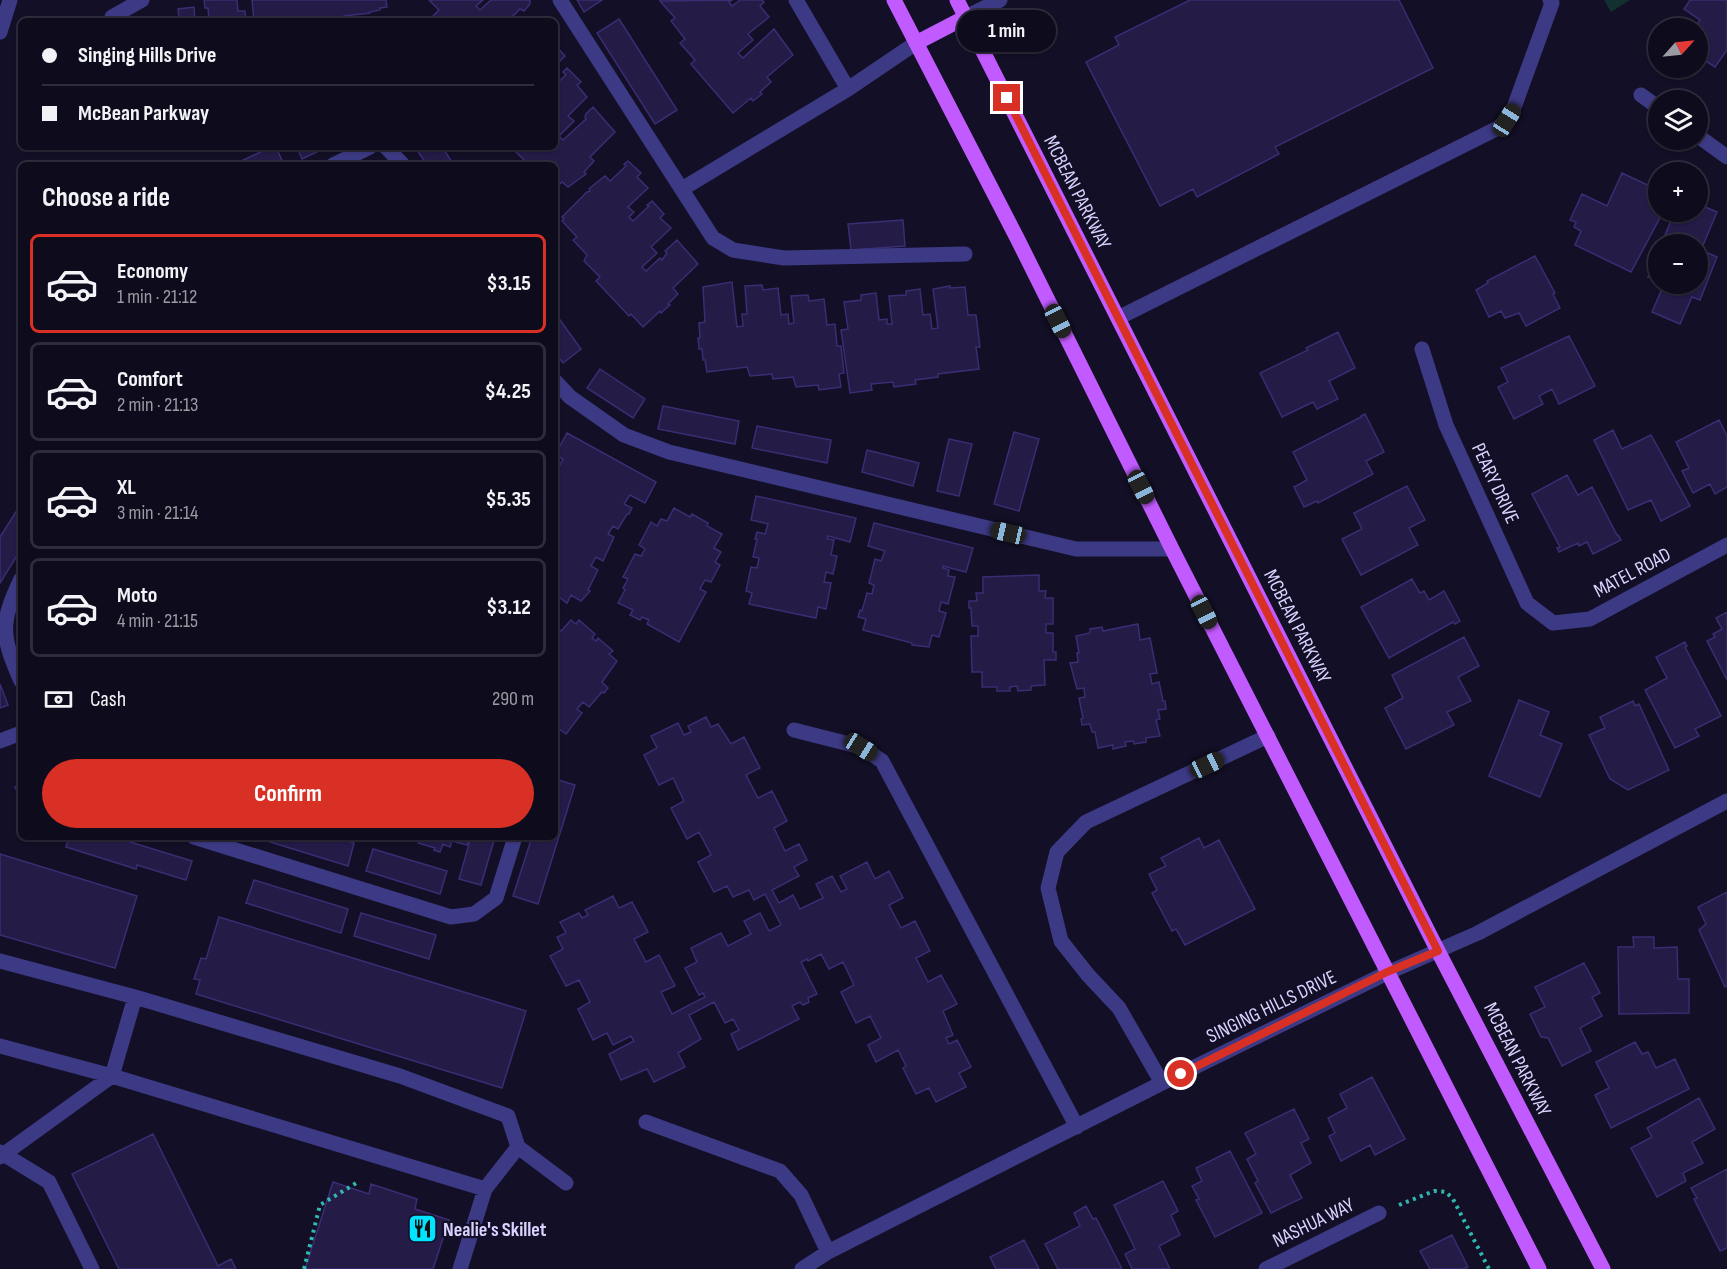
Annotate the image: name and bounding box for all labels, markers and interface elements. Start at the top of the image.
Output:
callout: 1 min [958,11,1056,53]
north arrow [1648,18,1708,78]
map controls [1648,18,1708,294]
text: 1 min [988,19,1025,43]
text: Singing Hills Drive [78,42,216,69]
route end [993,84,1020,111]
button: layers [1648,90,1708,150]
text: McBean Parkway [78,100,209,127]
car [1490,100,1524,140]
street label: MCBEAN PARKWAY [1038,132,1116,254]
button: + [1648,162,1708,222]
text: Choose a ride [42,182,170,214]
button: − [1648,234,1708,294]
icon: car [45,257,99,311]
text: Economy [117,258,188,285]
text: $3.15 [486,270,531,297]
text: 1 min · 21:12 [117,285,197,309]
car [1042,301,1074,341]
icon: car [45,365,99,419]
text: Comfort [117,366,183,393]
text: $4.25 [485,378,531,405]
text: 2 min · 21:13 [117,393,198,417]
street label: PEARY DRIVE [1466,439,1524,527]
car [1125,467,1157,507]
icon: car [45,473,99,527]
text: XL [117,474,136,501]
text: $5.35 [486,486,531,513]
text: 3 min · 21:14 [117,501,198,525]
car [988,520,1028,546]
street label: MATEL ROAD [1590,543,1675,603]
street label: MCBEAN PARKWAY [1258,566,1336,688]
icon: car [45,581,99,635]
text: Moto [117,582,157,609]
car [1188,592,1220,632]
text: $3.12 [486,594,531,621]
text: 4 min · 21:15 [117,609,198,633]
icon: cash [42,683,75,716]
text: Cash [90,686,126,713]
text: 290 m [492,687,534,711]
car [841,730,881,764]
car [1187,749,1227,781]
button: Confirm [42,759,534,828]
street label: SINGING HILLS DRIVE [1203,965,1340,1049]
street label: MCBEAN PARKWAY [1478,999,1556,1121]
route start [1167,1060,1194,1087]
street label: NASHUA WAY [1269,1193,1359,1253]
restaurant icon: Nealie's Skillet [406,1213,438,1245]
place label: Nealie's Skillet [443,1218,547,1242]

